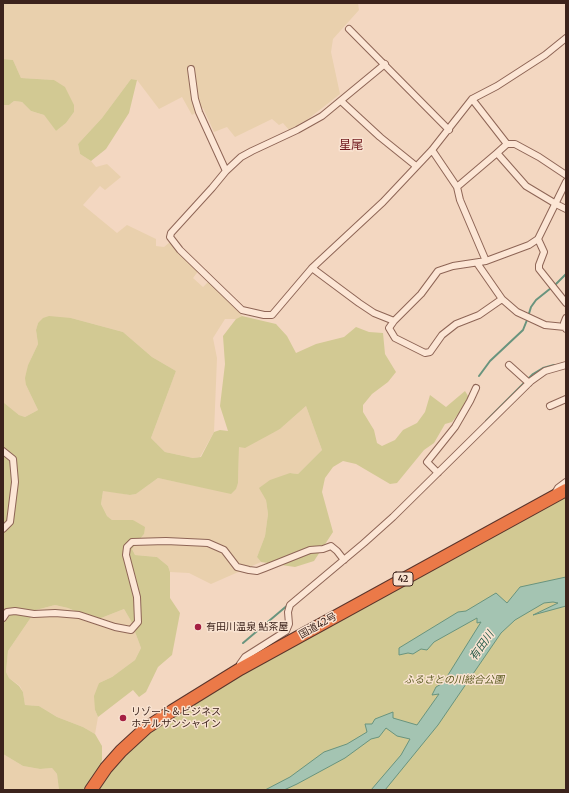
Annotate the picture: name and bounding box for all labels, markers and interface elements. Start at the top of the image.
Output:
district label: 星尾 [339,139,363,153]
road number: 42 [393,572,413,586]
street label: 国道42号 [297,611,339,641]
place label: 有田川温泉 鮎茶屋 [206,621,288,633]
marker: 有田川温泉 鮎茶屋 [193,622,203,632]
water label: 有田川 [467,629,497,663]
park label: ふるさとの川総合公園 [404,674,504,686]
place label: リゾート＆ビジネス ホテルサンシャイン [131,706,221,730]
marker: リゾート＆ビジネス ホテルサンシャイン [118,713,128,723]

